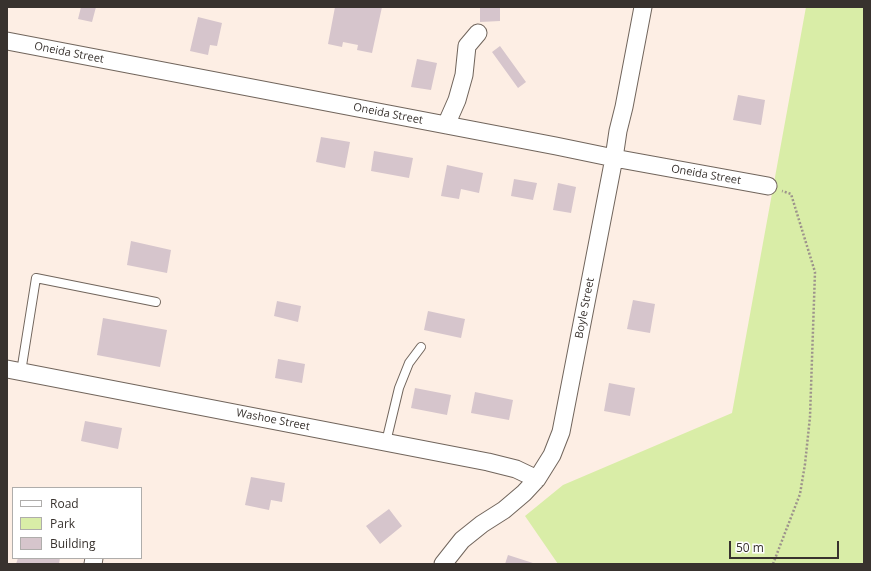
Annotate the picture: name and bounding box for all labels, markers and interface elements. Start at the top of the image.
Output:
street label: Oneida Street [33,40,105,66]
street label: Oneida Street [352,101,424,127]
street label: Oneida Street [670,162,742,188]
street label: Boyle Street [573,276,597,340]
street label: Washoe Street [235,406,311,434]
legend [12,487,142,559]
text: Road [50,495,79,512]
text: Park [50,515,75,532]
scale bar [731,533,841,559]
text: Building [50,535,95,552]
text: 50 m [736,539,764,556]

